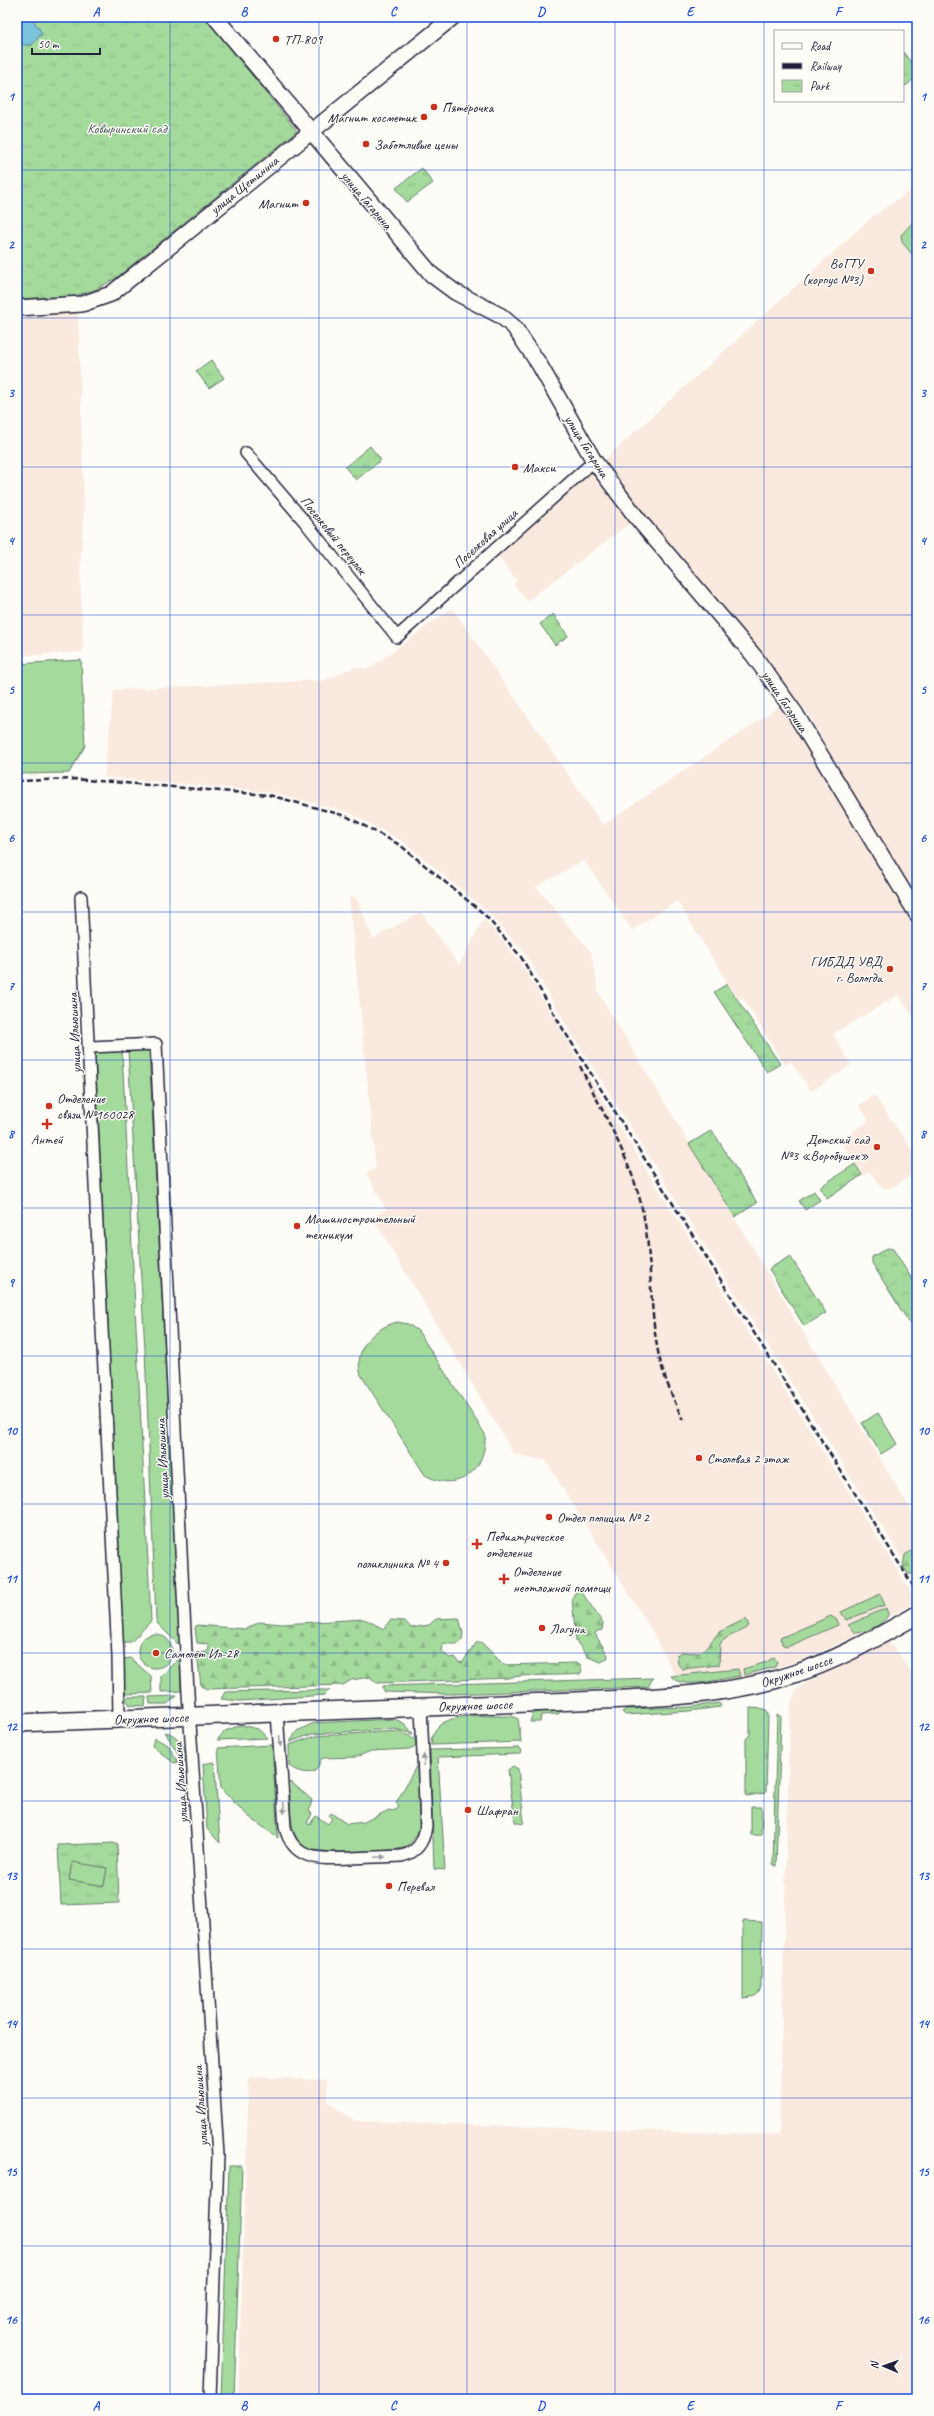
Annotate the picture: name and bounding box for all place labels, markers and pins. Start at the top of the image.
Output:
place label: ТП-809 [284,31,324,48]
marker: ТП-809 [271,34,281,44]
place label: Пятёрочка [442,99,495,116]
marker: Пятёрочка [429,102,439,112]
place label: Магнит косметик [328,109,418,126]
marker: Магнит косметик [419,112,429,122]
place label: Заботливые цены [374,136,459,153]
marker: Заботливые цены [361,139,371,149]
place label: Магнит [258,195,299,212]
marker: Магнит [301,198,311,208]
place label: ВоГТУ (корпус №3) [802,255,866,288]
marker: ВоГТУ (корпус №3) [866,266,876,276]
place label: Макси [523,459,556,476]
marker: Макси [510,462,520,472]
place label: ГИБДД УВД г. Вологда [810,953,884,986]
marker: ГИБДД УВД г. Вологда [885,964,895,974]
place label: Отделение связи №160028 [57,1090,135,1123]
marker: Отделение связи №160028 [44,1101,54,1111]
marker: Антей [42,1119,52,1129]
place label: Антей [31,1131,64,1148]
place label: Детский сад №3 «Воробушек» [780,1131,871,1164]
marker: Детский сад №3 «Воробушек» [872,1142,882,1152]
place label: Машиностроительный техникум [305,1210,416,1243]
marker: Машиностроительный техникум [292,1221,302,1231]
place label: Столовая 2 этаж [707,1450,790,1467]
marker: Столовая 2 этаж [694,1453,704,1463]
place label: Отдел полиции № 2 [557,1509,651,1526]
marker: Отдел полиции № 2 [544,1512,554,1522]
place label: Педиатрическое отделение [486,1528,565,1561]
marker: Педиатрическое отделение [471,1538,483,1550]
place label: поликлиника № 4 [356,1555,440,1572]
marker: поликлиника № 4 [441,1558,451,1568]
place label: Отделение неотложной помощи [513,1563,612,1596]
marker: Отделение неотложной помощи [498,1573,510,1585]
place label: Лагуна [550,1620,586,1637]
marker: Лагуна [537,1623,547,1633]
place label: Самолёт Ил-28 [164,1645,240,1662]
marker: Самолёт Ил-28 [151,1648,161,1658]
place label: Шафран [476,1802,519,1819]
marker: Шафран [463,1805,473,1815]
place label: Перевал [397,1878,436,1895]
marker: Перевал [384,1881,394,1891]

